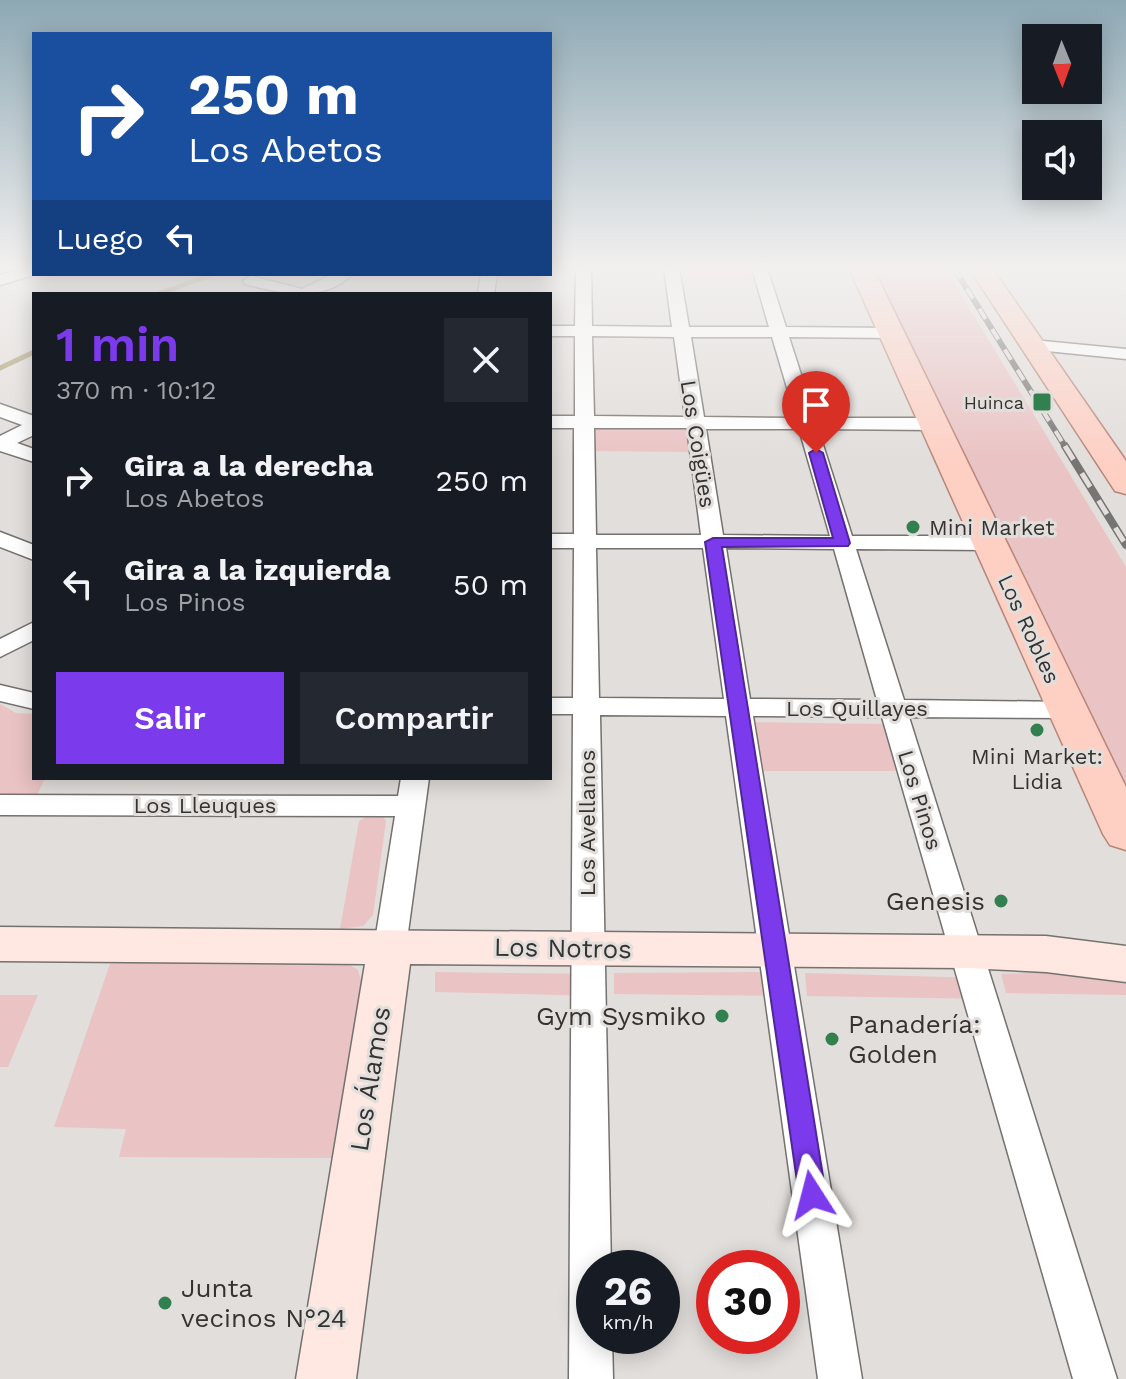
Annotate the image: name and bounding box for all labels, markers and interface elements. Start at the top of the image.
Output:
north arrow [1022,24,1102,104]
map controls [1022,24,1102,200]
text: 250 m [188,62,359,128]
icon: right [56,64,160,168]
button: sound [1022,120,1102,200]
text: Los Abetos [188,129,383,171]
icon: left [159,216,203,260]
text: Luego [56,221,143,256]
text: 1 min [56,316,179,373]
button: close [444,318,528,402]
pin [782,371,850,453]
text: 370 m · 10:12 [56,375,216,405]
street label: Los Coigües [676,378,720,510]
icon: arrive [794,383,838,427]
marker: Huinca [1031,391,1053,413]
place label: Huinca [964,392,1024,413]
text: Gira a la derecha [124,448,373,483]
icon: right [56,458,100,502]
text: 250 m [436,463,528,498]
text: Los Abetos [124,483,265,513]
place label: Mini Market [929,515,1054,540]
marker: Mini Market [904,518,922,536]
text: Gira a la izquierda [124,552,391,587]
icon: left [56,562,100,606]
text: 50 m [453,567,528,602]
street label: Los Robles [993,571,1065,687]
text: Los Pinos [124,587,246,617]
button: Salir [56,672,284,764]
button: Compartir [300,672,528,764]
street label: Los Quillayes [786,696,928,721]
marker: Mini Market: Lidia [1028,721,1046,739]
place label: Mini Market: Lidia [971,744,1103,794]
street label: Los Pinos [893,747,947,853]
street label: Los Avellanos [575,750,600,896]
street label: Los Lleuques [134,793,276,818]
place label: Genesis [886,886,985,916]
marker: Genesis [992,892,1010,910]
street label: Los Notros [494,932,632,964]
place label: Gym Sysmiko [536,1001,706,1031]
street label: Los Álamos [344,1004,396,1154]
marker: Gym Sysmiko [713,1007,731,1025]
place label: Panadería: Golden [848,1009,981,1069]
marker: Panadería: Golden [823,1030,841,1048]
position arrow [770,1153,854,1237]
speed limit sign: 30 [696,1250,800,1354]
text: 26 [604,1268,652,1315]
place label: Junta vecinos N°24 [181,1273,347,1333]
marker: Junta vecinos N°24 [156,1294,174,1312]
text: km/h [602,1310,654,1334]

